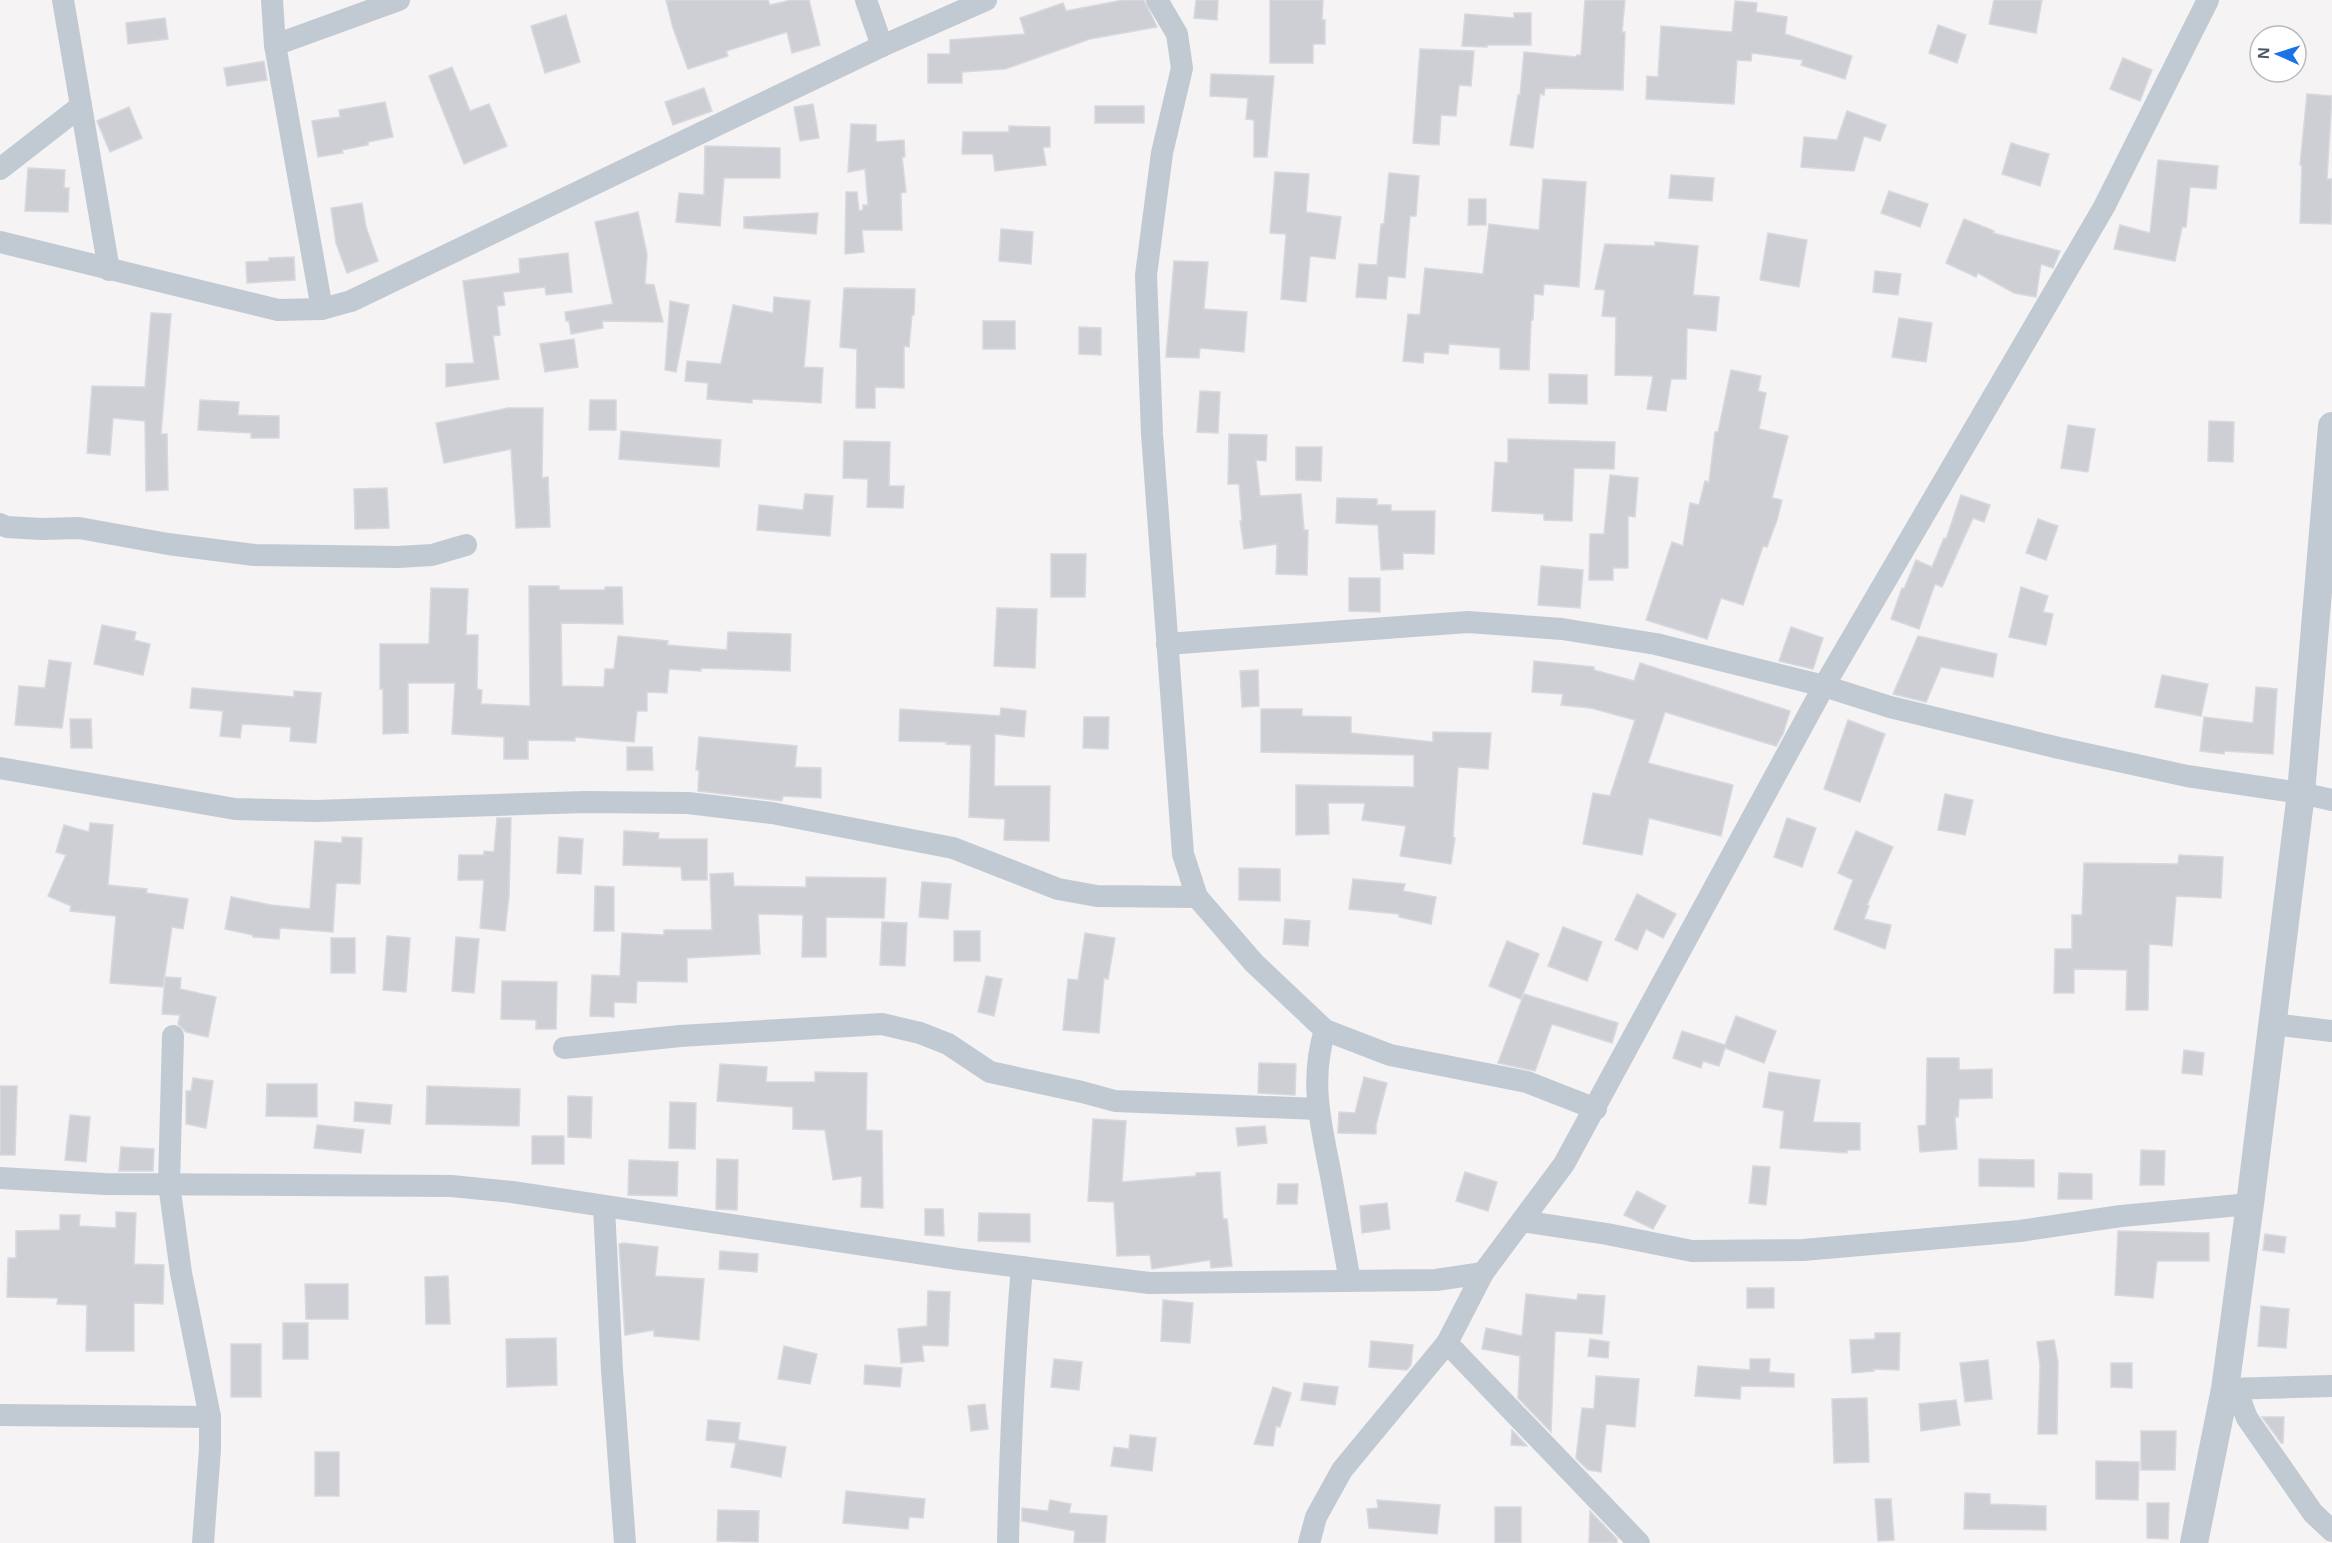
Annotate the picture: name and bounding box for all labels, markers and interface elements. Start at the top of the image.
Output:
north arrow [2248,24,2308,84]
text: N [2255,47,2272,59]

